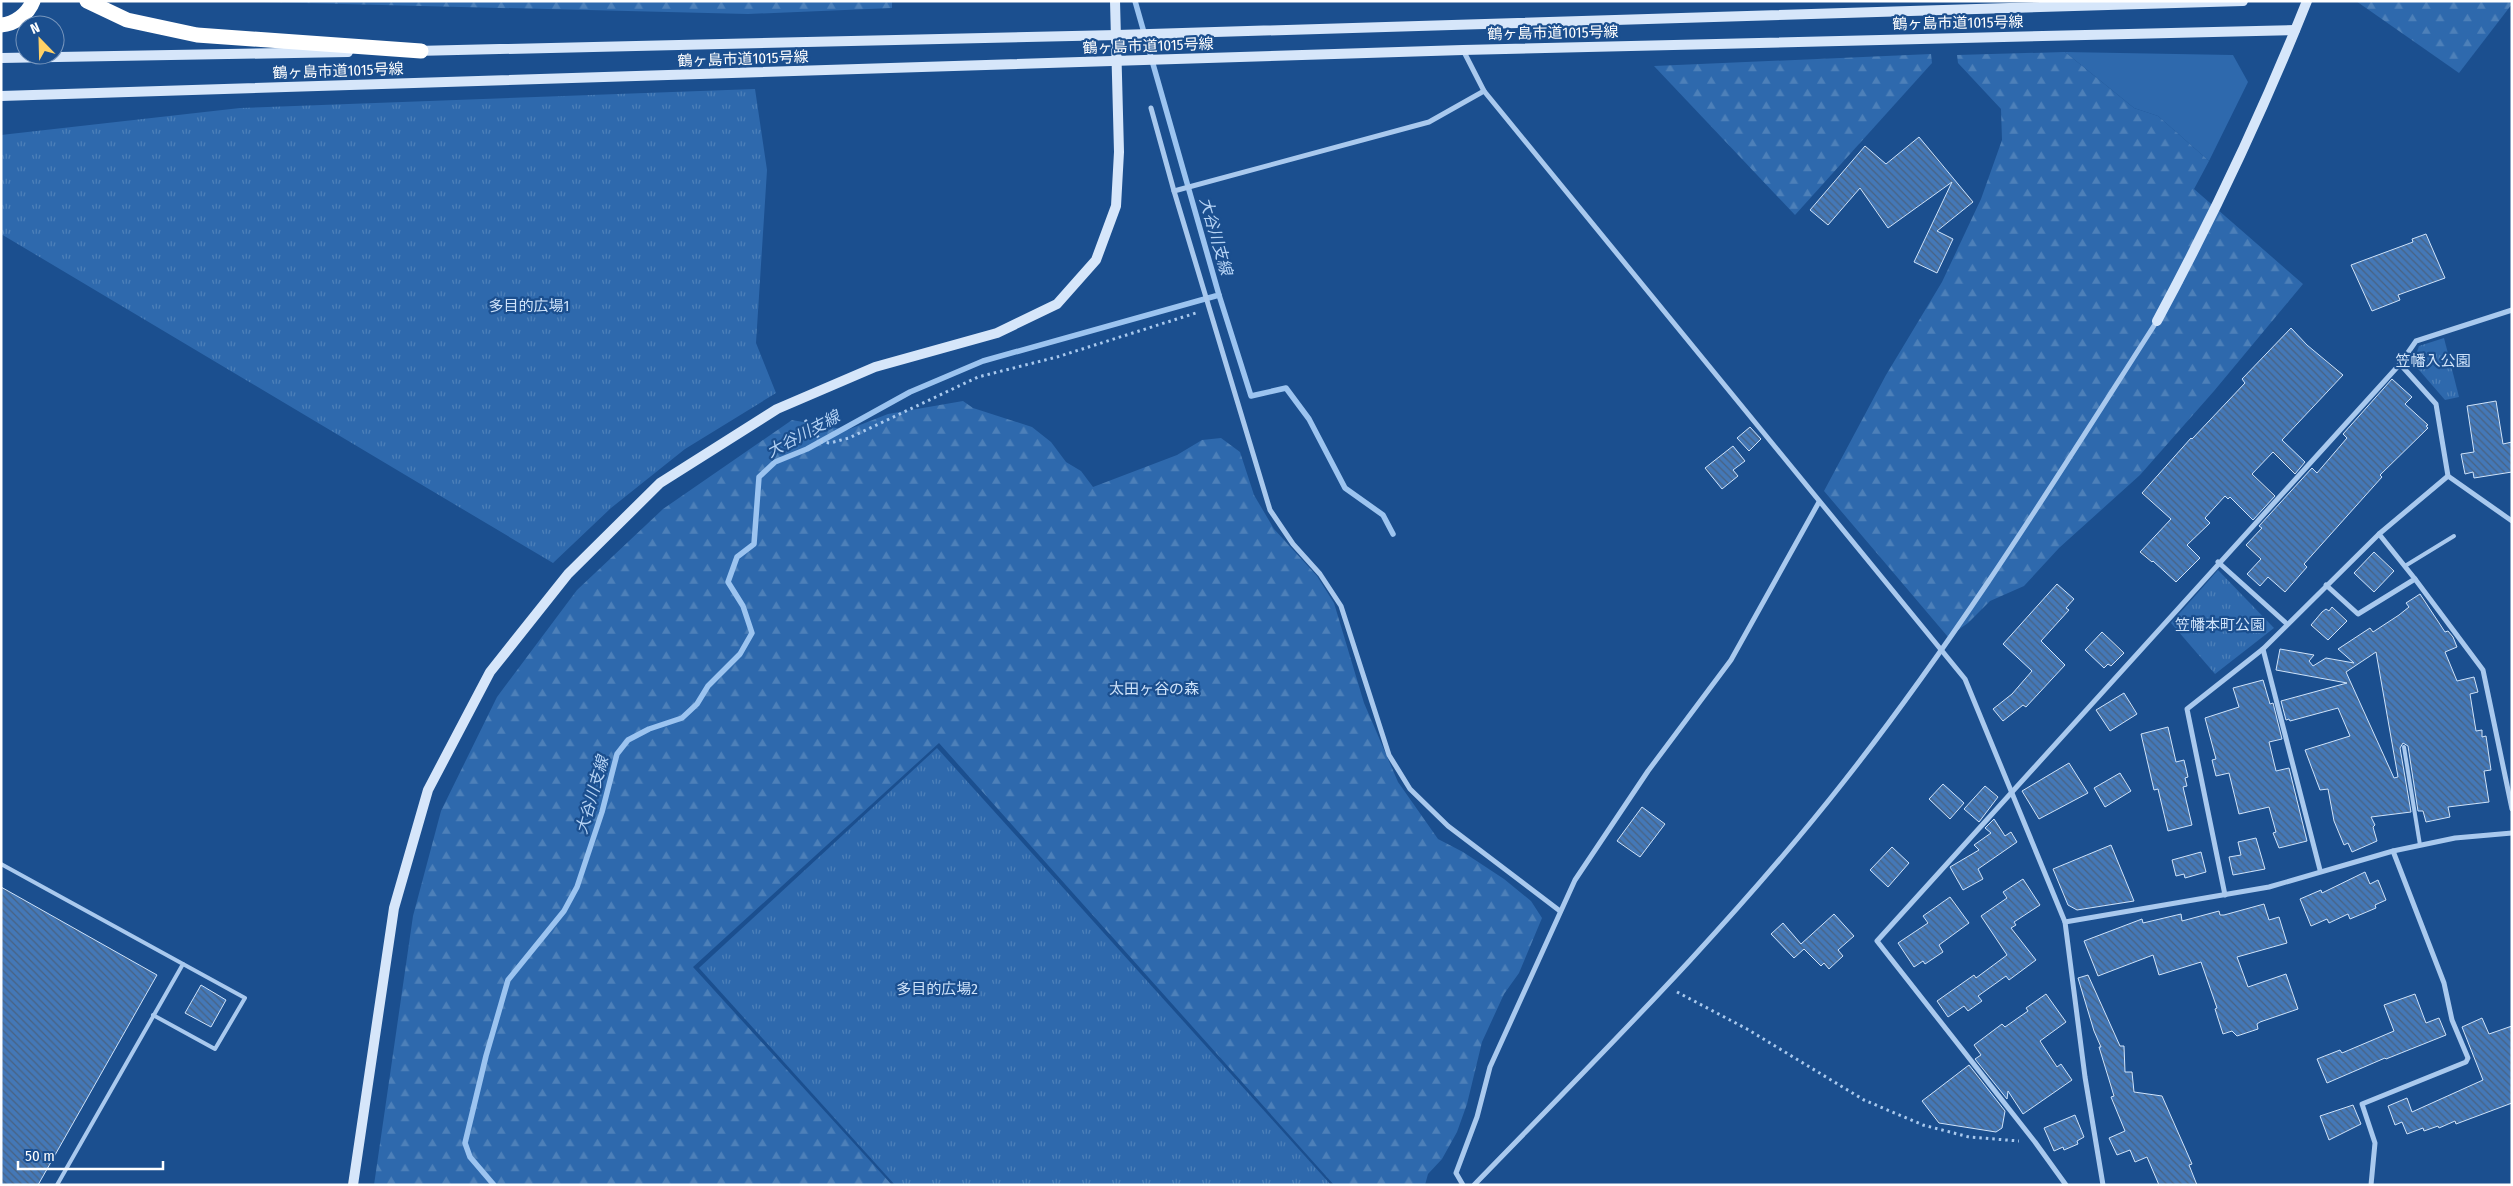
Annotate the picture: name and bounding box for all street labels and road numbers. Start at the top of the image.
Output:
street label: 鶴ヶ島市道1015号線 [1892,13,2024,33]
street label: 鶴ヶ島市道1015号線 [1487,23,1619,43]
street label: 鶴ヶ島市道1015号線 [1082,35,1214,57]
street label: 鶴ヶ島市道1015号線 [677,48,809,70]
street label: 鶴ヶ島市道1015号線 [272,60,404,82]

